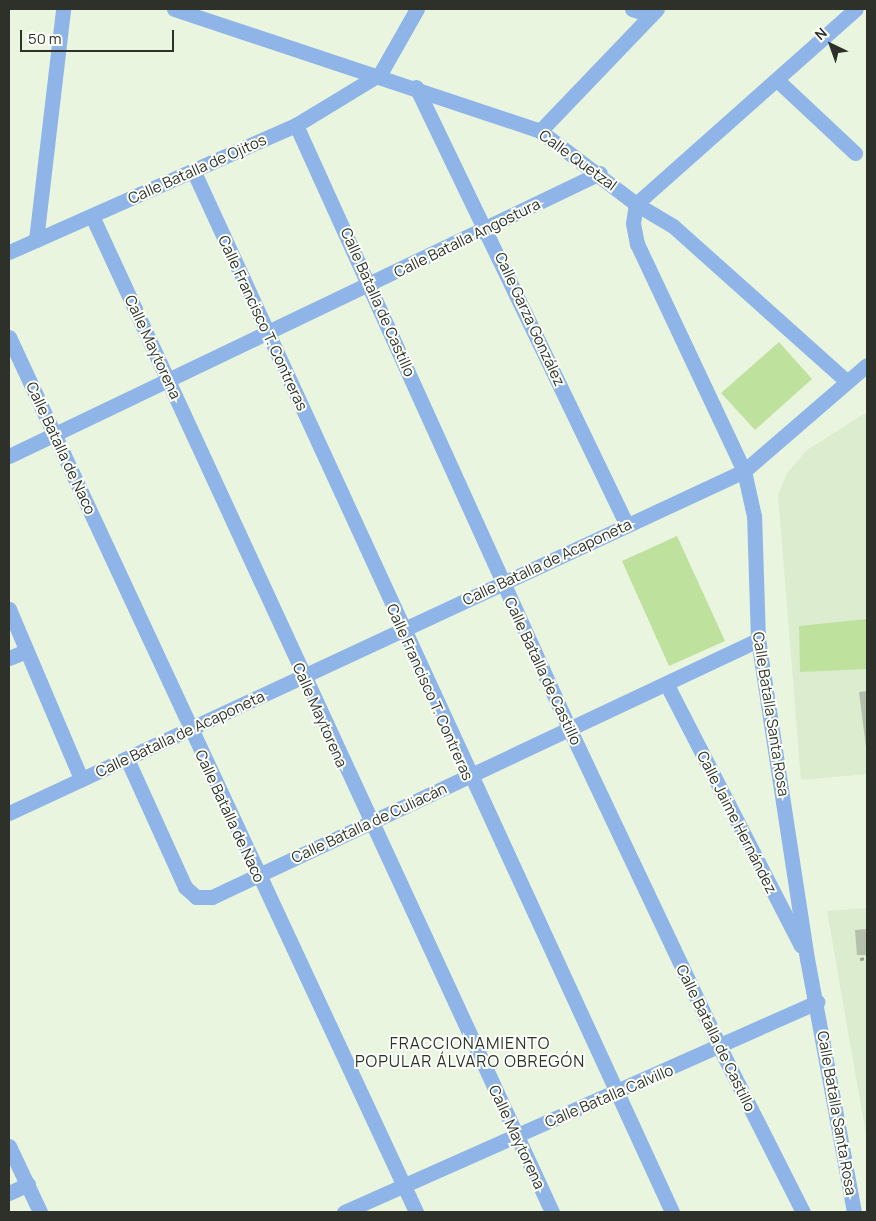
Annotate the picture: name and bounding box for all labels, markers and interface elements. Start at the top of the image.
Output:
scale bar [22,20,176,52]
north arrow [806,20,856,70]
text: N [811,23,831,44]
text: 50 m [28,28,62,49]
street label: Calle Quetzal [536,126,620,194]
street label: Calle Batalla de Ojitos [125,130,269,208]
street label: Calle Batalla Angostura [391,195,543,281]
street label: Calle Batalla de Castillo [337,225,419,379]
street label: Calle Francisco T. Contreras [214,233,312,413]
street label: Calle Garza González [491,249,569,389]
street label: Calle Maytorena [121,292,185,402]
street label: Calle Batalla de Naco [22,379,100,517]
street label: Calle Batalla de Acaponeta [460,515,634,609]
street label: Calle Batalla de Castillo [501,594,585,748]
street label: Calle Francisco T. Contreras [383,601,477,783]
street label: Calle Batalla Santa Rosa [749,630,793,798]
street label: Calle Maytorena [289,660,351,770]
street label: Calle Batalla de Acaponeta [93,687,267,781]
street label: Calle Batalla de Naco [191,747,269,885]
street label: Calle Jaime Hernández [693,748,781,896]
street label: Calle Batalla de Culiacán [289,779,449,867]
street label: Calle Batalla de Castillo [673,962,759,1114]
street label: Calle Batalla Santa Rosa [814,1030,860,1196]
district label: FRACCIONAMIENTO POPULAR ÁLVARO OBREGÓN [352,1033,588,1071]
street label: Calle Batalla Calvillo [542,1061,676,1131]
street label: Calle Maytorena [485,1082,549,1192]

